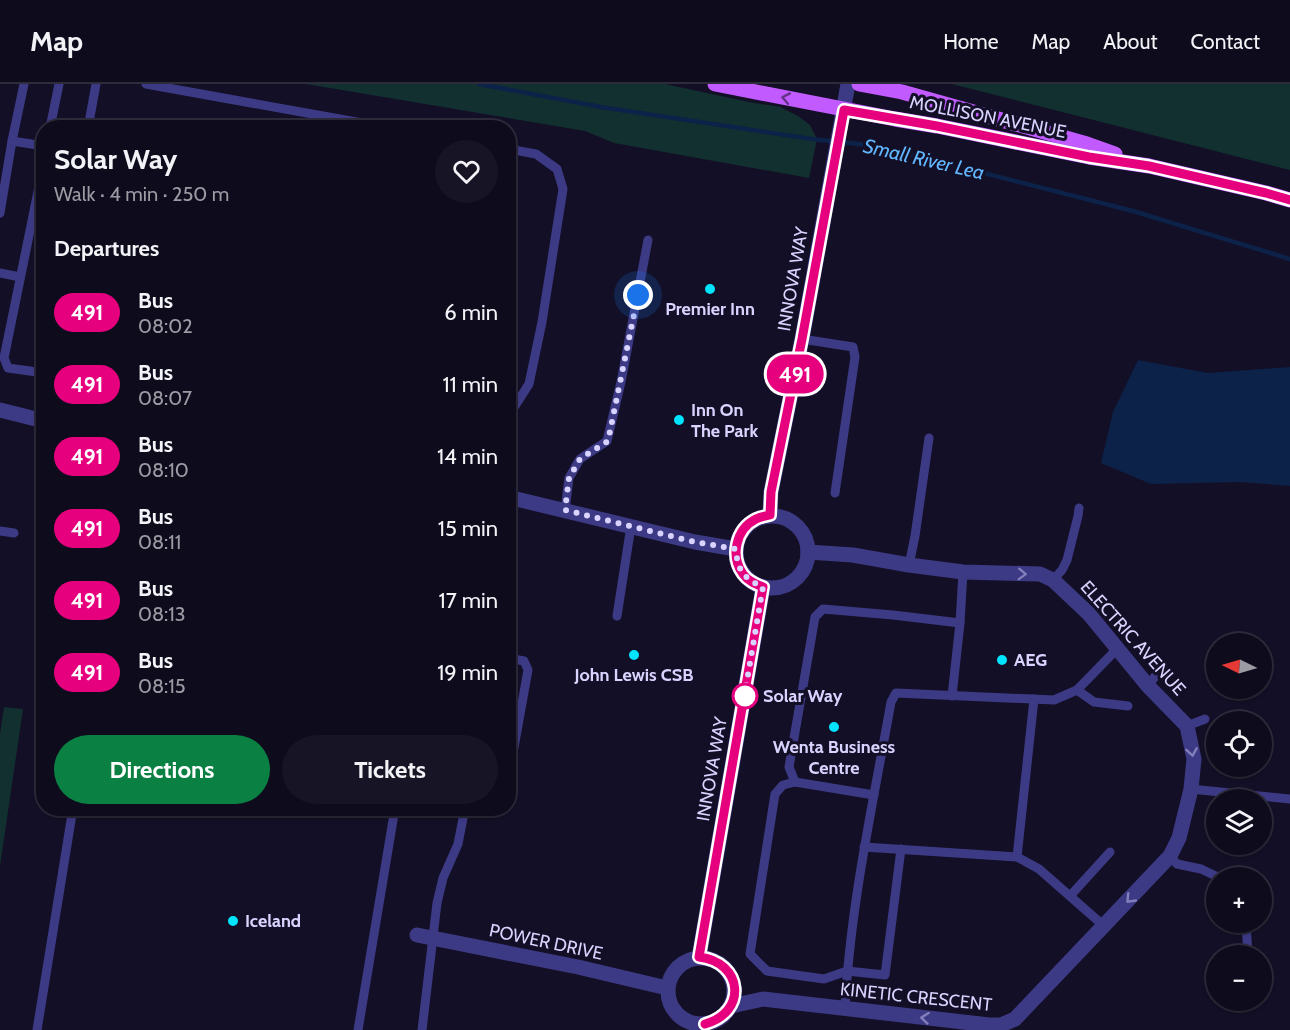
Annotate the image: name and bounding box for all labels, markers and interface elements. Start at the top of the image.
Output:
text: Map [30,24,83,58]
text: Home [943,29,999,54]
text: Map [1032,29,1070,54]
text: About [1103,29,1157,54]
text: Contact [1190,29,1260,54]
street label: MOLLISON AVENUE [908,91,1068,143]
one-way arrow [782,92,792,105]
water label: Small River Lea [861,133,987,185]
button: heart [435,140,498,203]
text: Solar Way [54,142,177,176]
text: Walk · 4 min · 250 m [54,182,229,206]
street label: INNOVA WAY [773,224,813,333]
text: Departures [54,235,159,262]
your location [623,280,653,310]
marker: Premier Inn [703,282,717,296]
text: Bus [138,287,173,314]
place label: Premier Inn [665,298,755,320]
text: 6 min [444,299,498,326]
text: 491 [71,300,103,325]
text: 08:02 [138,314,193,338]
line badge: 491 [760,354,830,394]
text: Bus [138,359,173,386]
text: 491 [779,362,811,387]
text: 11 min [442,371,498,398]
text: 491 [71,372,103,397]
text: 08:07 [138,386,192,410]
place label: Inn On The Park [691,399,759,442]
marker: Inn On The Park [672,413,686,427]
text: Bus [138,431,173,458]
text: 14 min [437,443,498,470]
text: 491 [71,444,103,469]
text: 08:10 [138,458,189,482]
text: Bus [138,503,173,530]
text: 15 min [438,515,498,542]
text: 491 [71,516,103,541]
text: 08:11 [138,530,181,554]
one-way arrow [1017,567,1026,580]
text: Bus [138,575,173,602]
street label: ELECTRIC AVENUE [1076,576,1190,700]
text: 17 min [439,587,498,614]
text: 491 [71,588,103,613]
text: 08:13 [138,602,186,626]
north arrow [1206,633,1272,699]
map controls [1206,633,1272,1011]
text: Bus [138,647,173,674]
marker: John Lewis CSB [627,648,641,662]
place label: AEG [1014,649,1047,671]
marker: AEG [995,653,1009,667]
text: 19 min [437,659,498,686]
text: 491 [71,660,103,685]
place label: John Lewis CSB [574,664,693,686]
text: 08:15 [138,674,186,698]
marker: Solar Way [732,683,758,709]
place label: Solar Way [763,685,843,707]
button: locate [1206,711,1272,777]
street label: INNOVA WAY [692,714,732,823]
marker: Wenta Business Centre [827,720,841,734]
button: Directions [54,735,270,804]
button: Tickets [282,735,498,804]
place label: Wenta Business Centre [773,736,896,779]
one-way arrow [1185,747,1198,757]
button: layers [1206,789,1272,855]
button: + [1206,867,1272,933]
one-way arrow [1126,892,1137,902]
place label: Iceland [245,910,301,932]
marker: Iceland [226,914,240,928]
street label: POWER DRIVE [487,919,605,965]
button: − [1206,945,1272,1011]
street label: KINETIC CRESCENT [839,978,993,1016]
one-way arrow [921,1012,930,1025]

